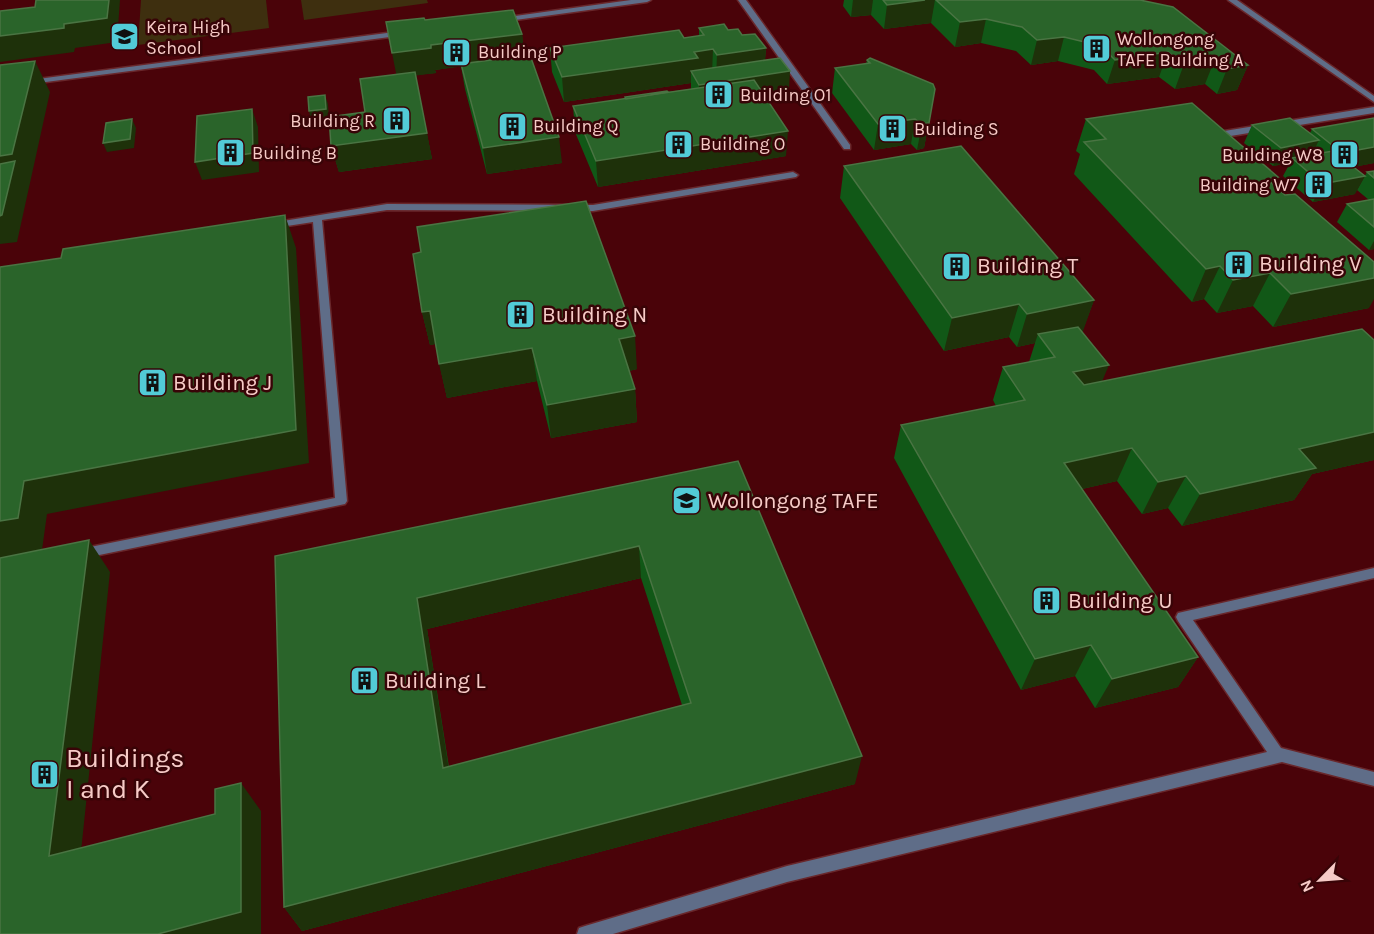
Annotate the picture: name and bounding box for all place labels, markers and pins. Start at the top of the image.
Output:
place label: Keira High School [146,16,231,59]
school or university icon: Keira High School [109,21,141,53]
place label: Wollongong TAFE Building A [1117,28,1244,71]
building icon: Wollongong TAFE Building A [1080,33,1112,65]
building icon: Building P [441,36,473,68]
place label: Building P [478,41,562,63]
building icon: Building O1 [703,79,735,111]
place label: Building O1 [740,84,831,106]
building icon: Building R [380,105,412,137]
place label: Building R [290,110,375,132]
building icon: Building Q [496,110,528,142]
building icon: Building S [877,113,909,145]
place label: Building Q [533,115,619,137]
place label: Building S [914,118,999,140]
building icon: Building O [663,128,695,160]
place label: Building O [700,133,785,155]
building icon: Building B [215,137,247,169]
building icon: Building W8 [1328,139,1360,171]
place label: Building B [252,142,337,164]
place label: Building W8 [1222,144,1323,166]
building icon: Building W7 [1303,169,1335,201]
place label: Building W7 [1200,174,1299,196]
building icon: Building V [1222,248,1254,280]
building icon: Building T [940,250,972,282]
place label: Building V [1259,251,1362,277]
place label: Building T [977,253,1078,279]
building icon: Building N [505,299,537,331]
place label: Building N [542,302,647,328]
building icon: Building J [136,367,168,399]
place label: Building J [173,370,272,396]
school or university icon: Wollongong TAFE [671,485,703,517]
place label: Wollongong TAFE [708,488,879,514]
building icon: Building U [1031,585,1063,617]
place label: Building U [1068,588,1173,614]
building icon: Building L [348,665,380,697]
place label: Building L [385,668,486,694]
place label: Buildings I and K [66,742,185,805]
building icon: Buildings I and K [29,758,61,790]

